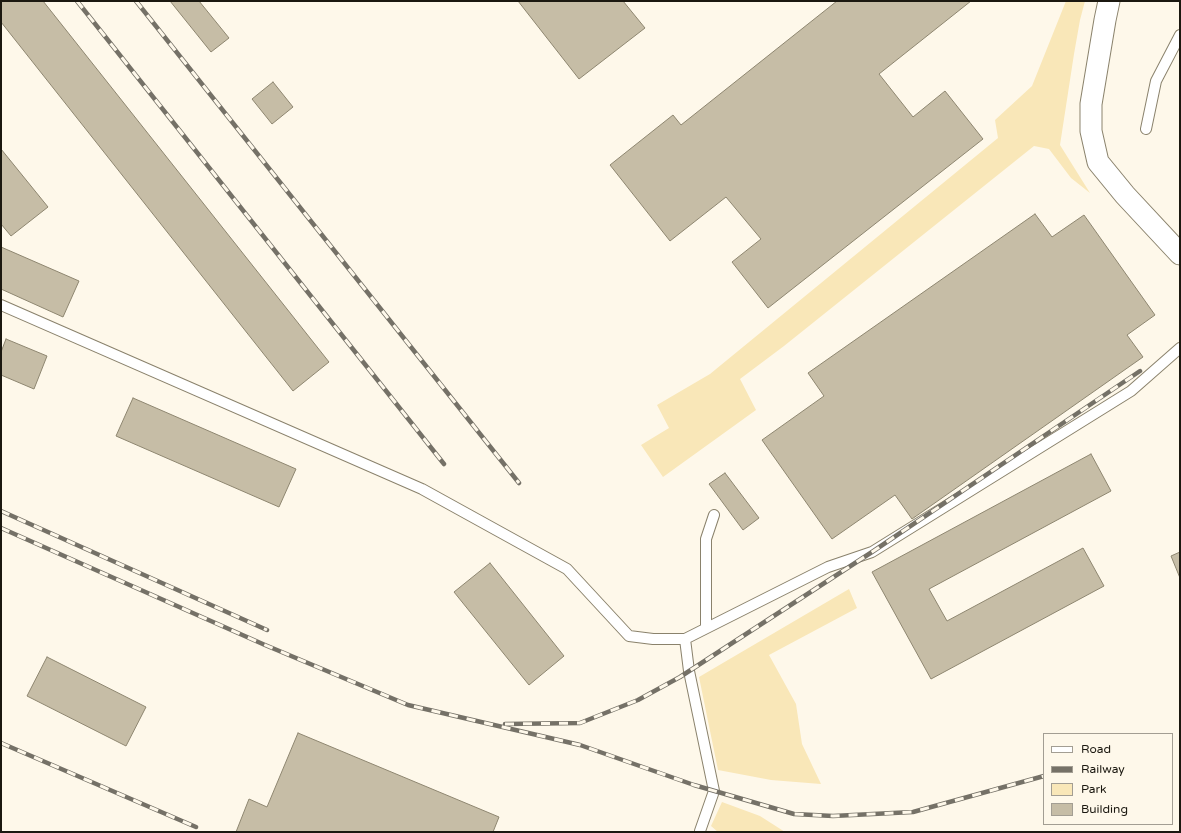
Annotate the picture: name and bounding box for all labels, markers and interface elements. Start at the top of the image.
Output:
legend [1043,733,1173,825]
text: Road [1081,742,1111,756]
text: Railway [1081,762,1125,776]
text: Park [1081,782,1107,796]
text: Building [1081,802,1128,816]

